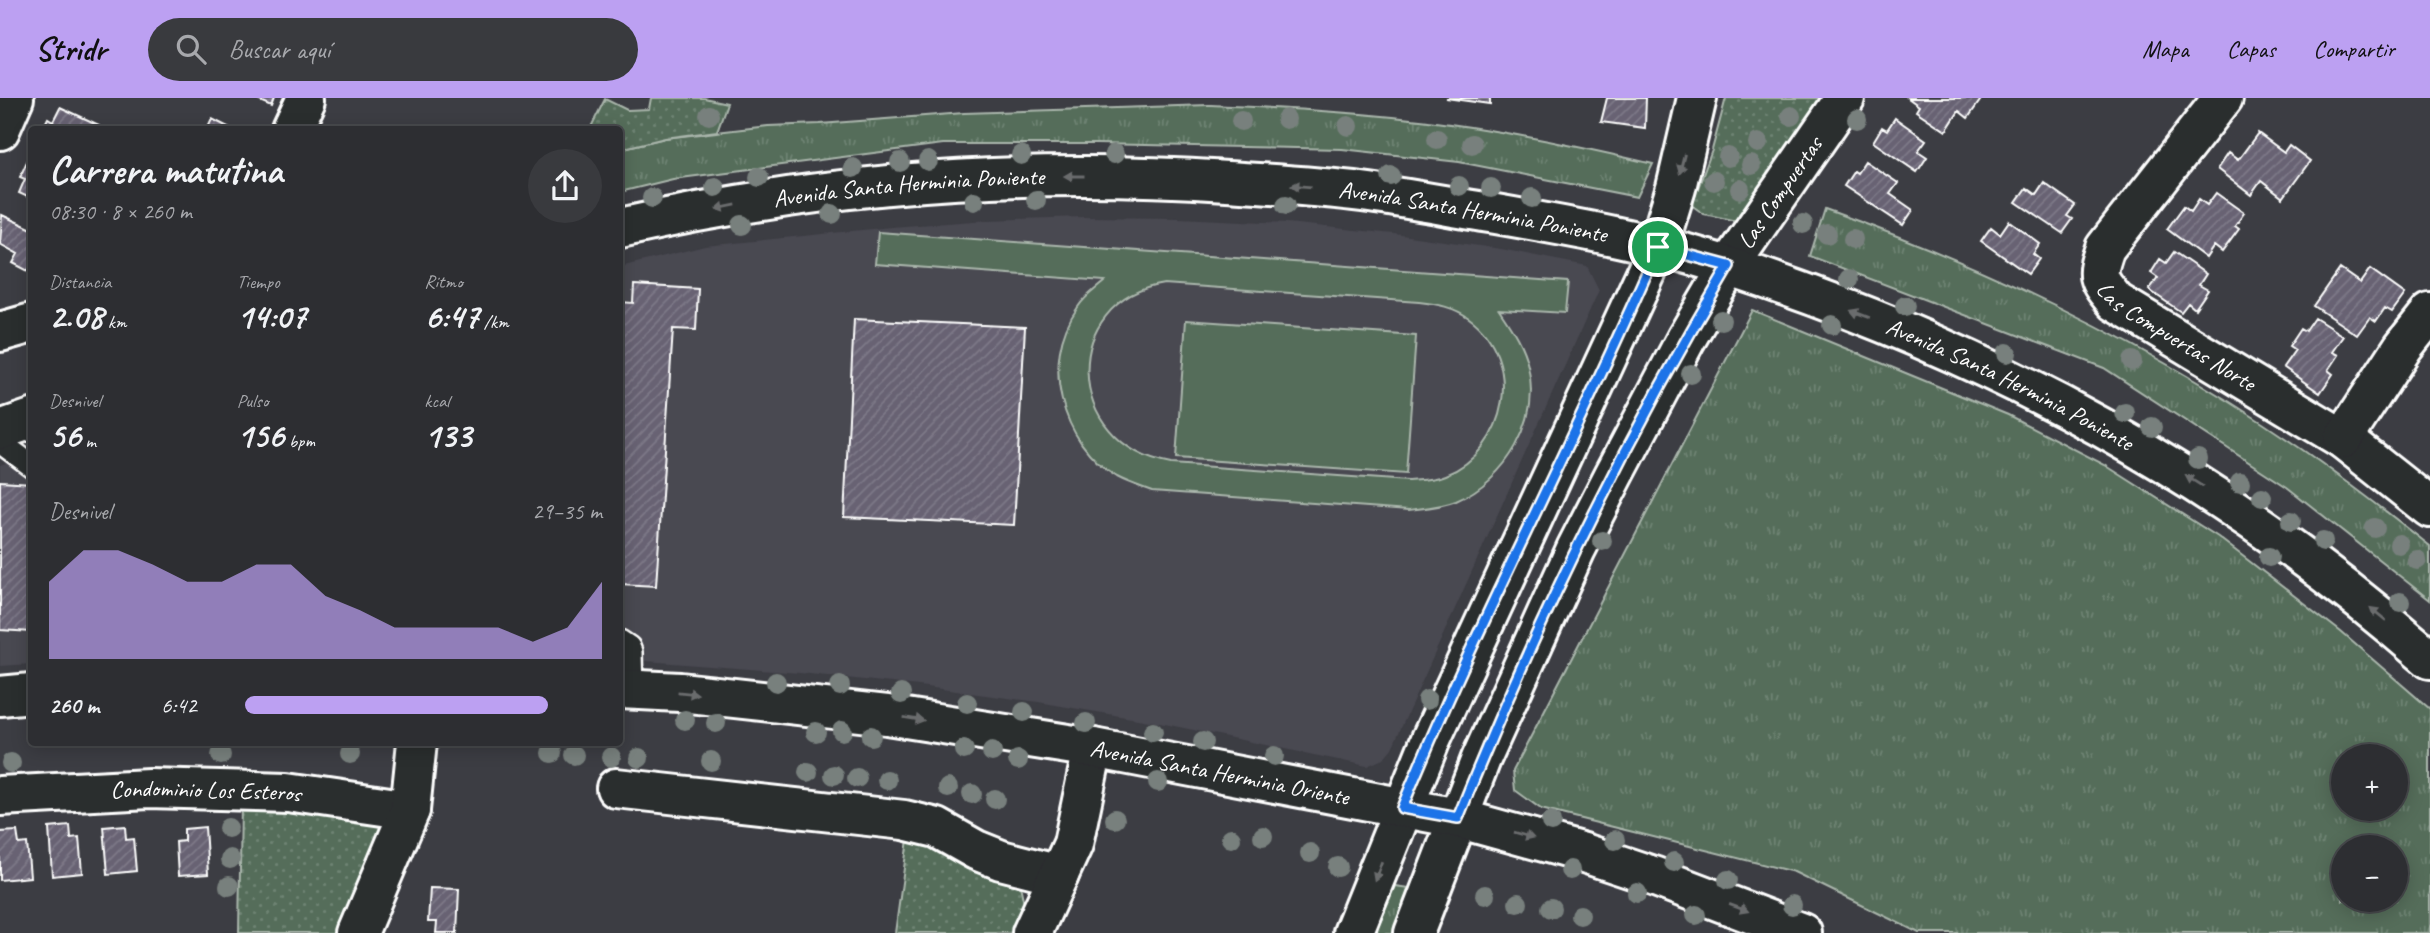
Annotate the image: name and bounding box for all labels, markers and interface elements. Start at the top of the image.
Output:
search box [148,18,638,81]
text: Stridr [35,28,106,70]
icon: search [172,30,210,68]
text: Buscar aquí [228,33,330,66]
text: Mapa [2142,34,2189,64]
text: Capas [2227,34,2275,64]
text: Compartir [2313,34,2395,64]
street label: Las Compuertas [1731,129,1830,254]
text: Carrera matutina [49,147,283,194]
button: share [528,149,602,223]
one-way arrow [1676,154,1687,176]
street label: Avenida Santa Herminia Poniente [771,161,1047,214]
one-way arrow [1063,170,1085,182]
street label: Avenida Santa Herminia Poniente [1337,174,1612,250]
one-way arrow [1290,180,1312,191]
text: 08:30 · 8 × 260 m [49,197,192,226]
one-way arrow [715,201,737,212]
pin [1628,217,1688,277]
icon: arrive [1639,228,1677,266]
text: Distancia [49,270,111,294]
text: Tiempo [237,270,280,294]
text: Ritmo [424,270,463,294]
street label: Las Compuertas Norte [2090,275,2263,399]
text: 2.08 [49,294,103,339]
text: 14:07 [237,294,306,339]
text: 6:47 [424,294,479,339]
one-way arrow [1849,308,1870,319]
text: km [103,310,126,334]
text: /km [479,310,509,334]
street label: Avenida Santa Herminia Poniente [1882,311,2141,458]
text: Desnivel [49,389,101,413]
text: Pulso [237,389,269,413]
text: kcal [424,389,449,413]
text: 56 [49,413,81,458]
text: 156 [237,413,284,458]
text: 133 [424,413,472,458]
text: m [81,429,96,453]
text: bpm [284,429,315,453]
one-way arrow [2184,474,2204,487]
text: Desnivel [49,497,111,526]
text: 29–35 m [532,497,602,526]
one-way arrow [2370,607,2388,622]
one-way arrow [677,687,699,698]
text: 260 m [49,691,99,720]
text: 6:42 [161,691,197,720]
one-way arrow [903,714,925,725]
street label: Avenida Santa Herminia Oriente [1088,733,1354,812]
map controls [2331,744,2408,912]
button: + [2331,744,2408,821]
street label: Condominio Los Esteros [110,773,305,809]
one-way arrow [1513,830,1535,841]
button: − [2331,835,2408,912]
one-way arrow [1372,860,1383,881]
one-way arrow [1728,903,1749,914]

